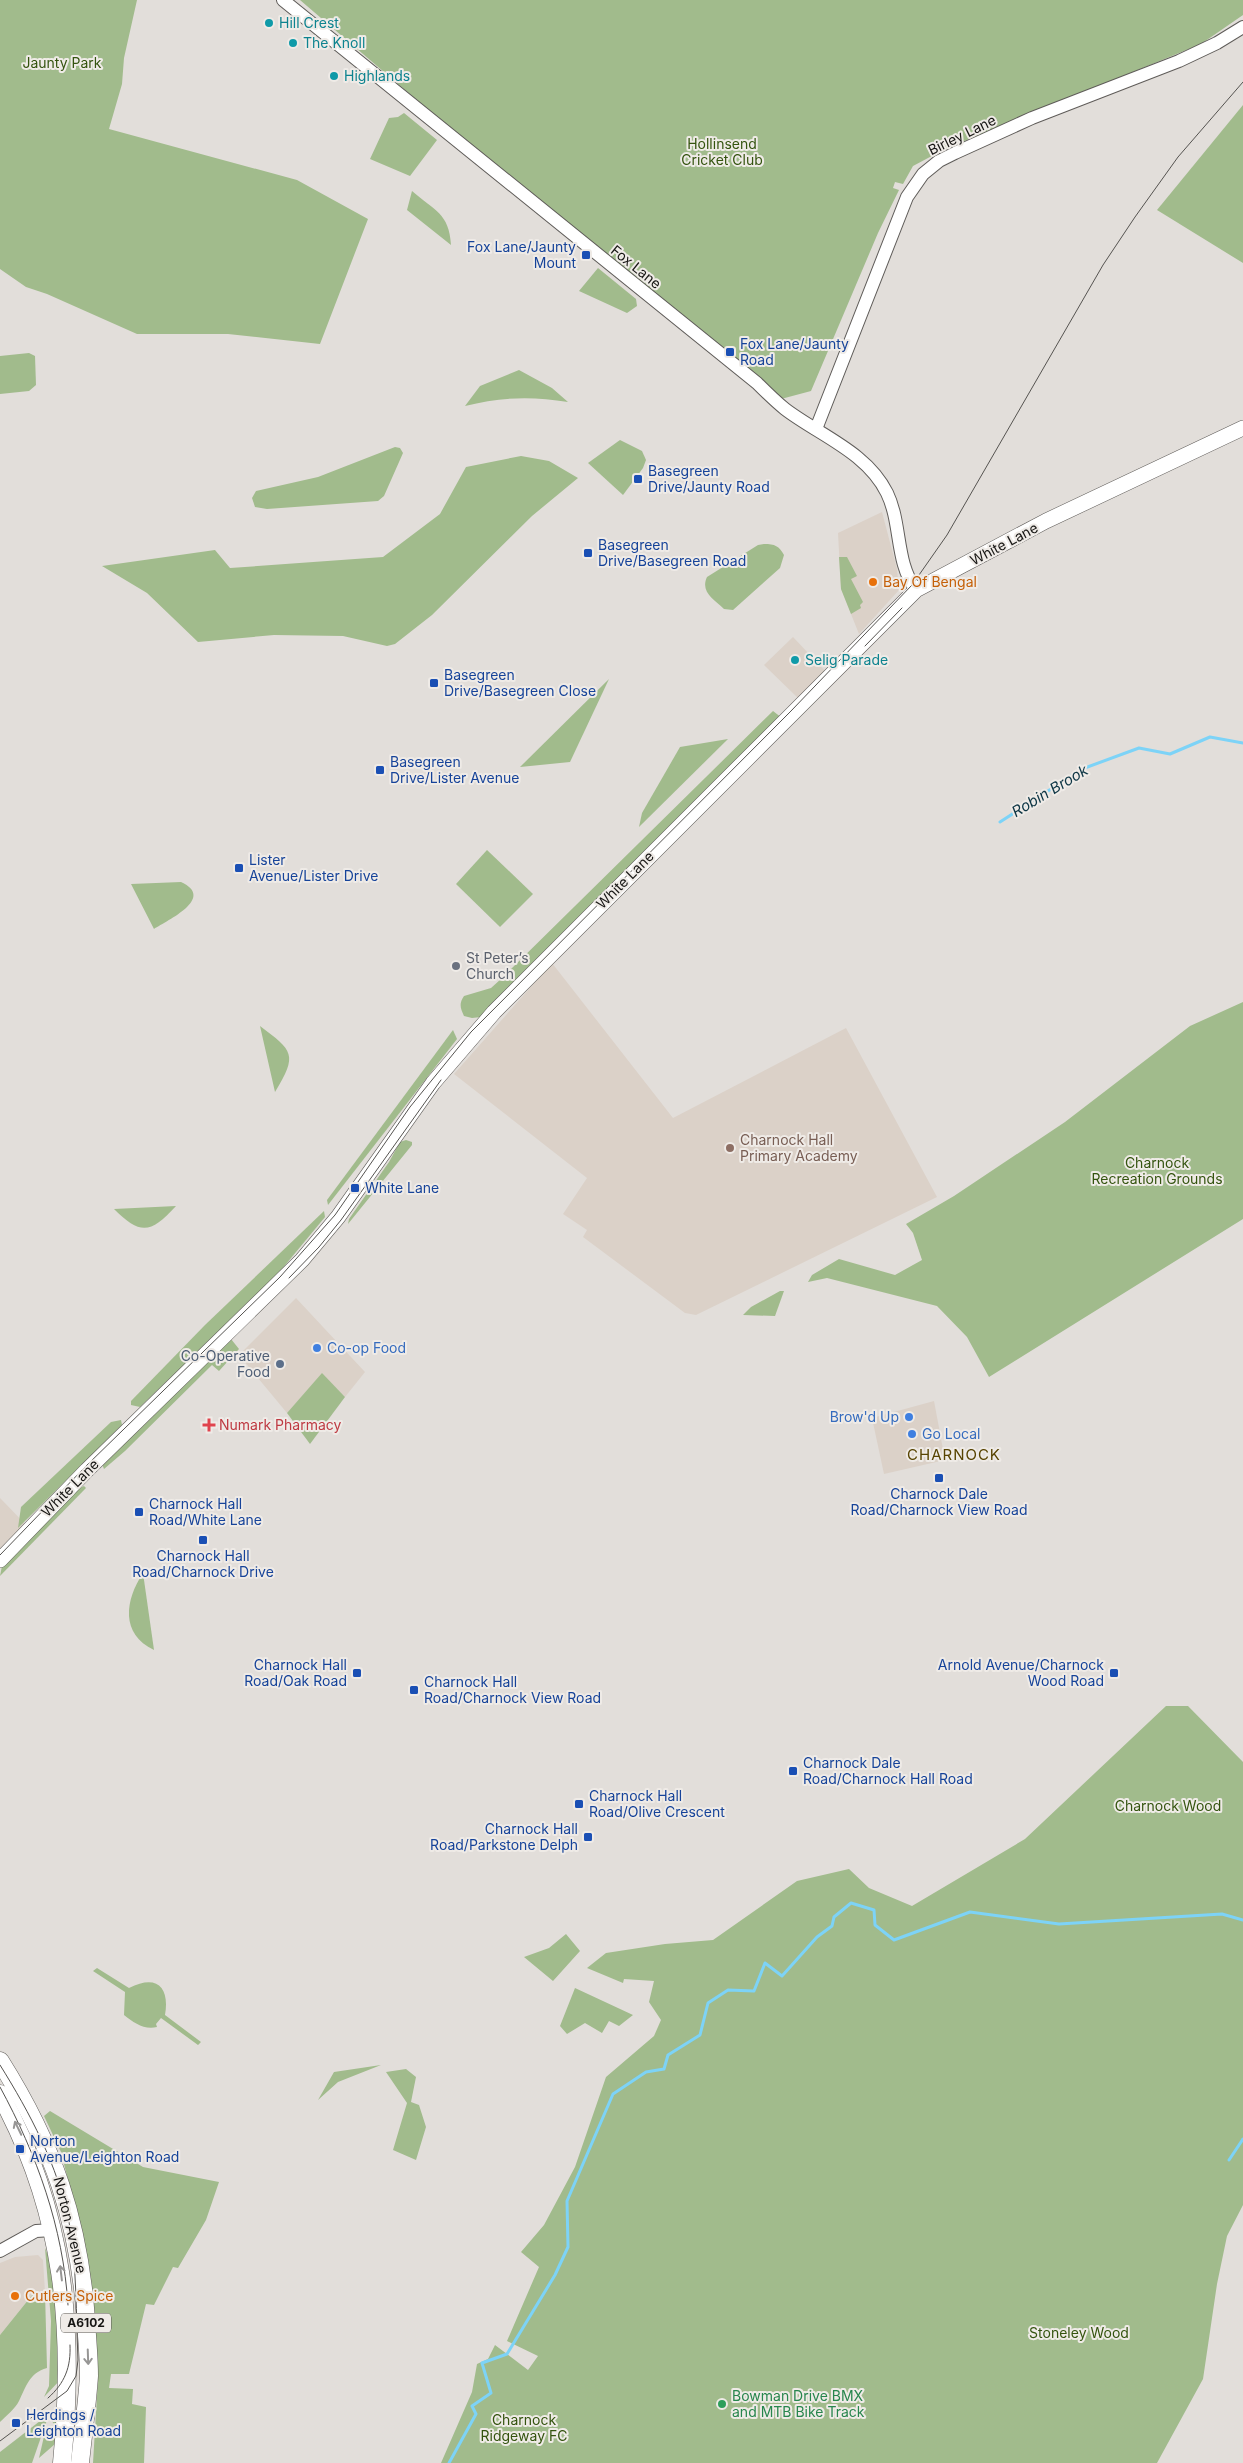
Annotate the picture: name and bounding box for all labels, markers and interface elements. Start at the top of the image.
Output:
place label: Hill Crest [279,14,339,31]
marker: Hill Crest [263,17,275,29]
place label: The Knoll [303,34,365,51]
marker: The Knoll [287,37,299,49]
park label: Jaunty Park [22,54,102,71]
place label: Highlands [344,67,410,84]
marker: Highlands [328,70,340,82]
street label: Birley Lane [925,111,998,158]
park label: Hollinsend Cricket Club [681,135,763,168]
place label: Fox Lane/Jaunty Mount [467,238,576,271]
street label: Fox Lane [608,241,665,292]
marker: Fox Lane/Jaunty Mount [580,249,592,261]
place label: Fox Lane/Jaunty Road [740,335,849,368]
marker: Fox Lane/Jaunty Road [724,346,736,358]
place label: Basegreen Drive/Jaunty Road [648,462,770,495]
marker: Basegreen Drive/Jaunty Road [632,473,644,485]
street label: White Lane [967,519,1041,568]
place label: Basegreen Drive/Basegreen Road [598,536,746,569]
marker: Basegreen Drive/Basegreen Road [582,547,594,559]
place label: Bay Of Bengal [883,573,977,590]
marker: Bay Of Bengal [867,576,879,588]
place label: Selig Parade [805,651,888,668]
marker: Selig Parade [789,654,801,666]
place label: Basegreen Drive/Basegreen Close [444,666,596,699]
marker: Basegreen Drive/Basegreen Close [428,677,440,689]
place label: Basegreen Drive/Lister Avenue [390,753,519,786]
water label: Robin Brook [1008,760,1092,821]
marker: Basegreen Drive/Lister Avenue [374,764,386,776]
street label: White Lane [592,847,657,912]
place label: Lister Avenue/Lister Drive [249,851,378,884]
marker: Lister Avenue/Lister Drive [233,862,245,874]
place label: St Peter’s Church [466,949,529,982]
marker: St Peter’s Church [450,960,462,972]
place label: Charnock Hall Primary Academy [740,1131,858,1164]
marker: Charnock Hall Primary Academy [724,1142,736,1154]
park label: Charnock Recreation Grounds [1091,1154,1223,1187]
place label: White Lane [365,1179,439,1196]
marker: White Lane [349,1182,361,1194]
place label: Co-op Food [327,1339,406,1356]
marker: Co-op Food [311,1342,323,1354]
place label: Co-Operative Food [181,1347,270,1380]
marker: Co-Operative Food [274,1358,286,1370]
place label: Brow'd Up [830,1408,899,1425]
marker: Brow'd Up [903,1411,915,1423]
place label: Numark Pharmacy [219,1416,341,1433]
marker: Numark Pharmacy [203,1419,215,1431]
place label: Go Local [922,1425,980,1442]
marker: Go Local [906,1428,918,1440]
district label: CHARNOCK [907,1445,1001,1464]
street label: White Lane [37,1455,102,1520]
marker: Charnock Dale Road/Charnock View Road [933,1472,945,1484]
place label: Charnock Dale Road/Charnock View Road [850,1485,1028,1518]
place label: Charnock Hall Road/White Lane [149,1495,262,1528]
marker: Charnock Hall Road/White Lane [133,1506,145,1518]
marker: Charnock Hall Road/Charnock Drive [197,1534,209,1546]
place label: Charnock Hall Road/Charnock Drive [132,1547,274,1580]
place label: Charnock Hall Road/Oak Road [244,1656,347,1689]
place label: Arnold Avenue/Charnock Wood Road [938,1656,1104,1689]
marker: Charnock Hall Road/Oak Road [351,1667,363,1679]
marker: Arnold Avenue/Charnock Wood Road [1108,1667,1120,1679]
place label: Charnock Hall Road/Charnock View Road [424,1673,601,1706]
marker: Charnock Hall Road/Charnock View Road [408,1684,420,1696]
place label: Charnock Dale Road/Charnock Hall Road [803,1754,973,1787]
marker: Charnock Dale Road/Charnock Hall Road [787,1765,799,1777]
place label: Charnock Hall Road/Olive Crescent [589,1787,725,1820]
park label: Charnock Wood [1115,1797,1221,1814]
marker: Charnock Hall Road/Olive Crescent [573,1798,585,1810]
place label: Charnock Hall Road/Parkstone Delph [430,1820,578,1853]
marker: Charnock Hall Road/Parkstone Delph [582,1831,594,1843]
one-way arrow [13,2121,22,2136]
place label: Norton Avenue/Leighton Road [30,2132,179,2165]
marker: Norton Avenue/Leighton Road [14,2143,26,2155]
street label: Norton Avenue [50,2175,91,2275]
one-way arrow [56,2265,66,2281]
place label: Cutlers Spice [25,2287,113,2304]
marker: Cutlers Spice [9,2290,21,2302]
road number: A6102 [61,2314,111,2332]
park label: Stoneley Wood [1029,2324,1129,2341]
one-way arrow [84,2349,93,2365]
place label: Bowman Drive BMX and MTB Bike Track [732,2387,865,2420]
marker: Bowman Drive BMX and MTB Bike Track [716,2398,728,2410]
place label: Herdings / Leighton Road [26,2406,121,2439]
park label: Charnock Ridgeway FC [481,2411,567,2444]
marker: Herdings / Leighton Road [10,2417,22,2429]

